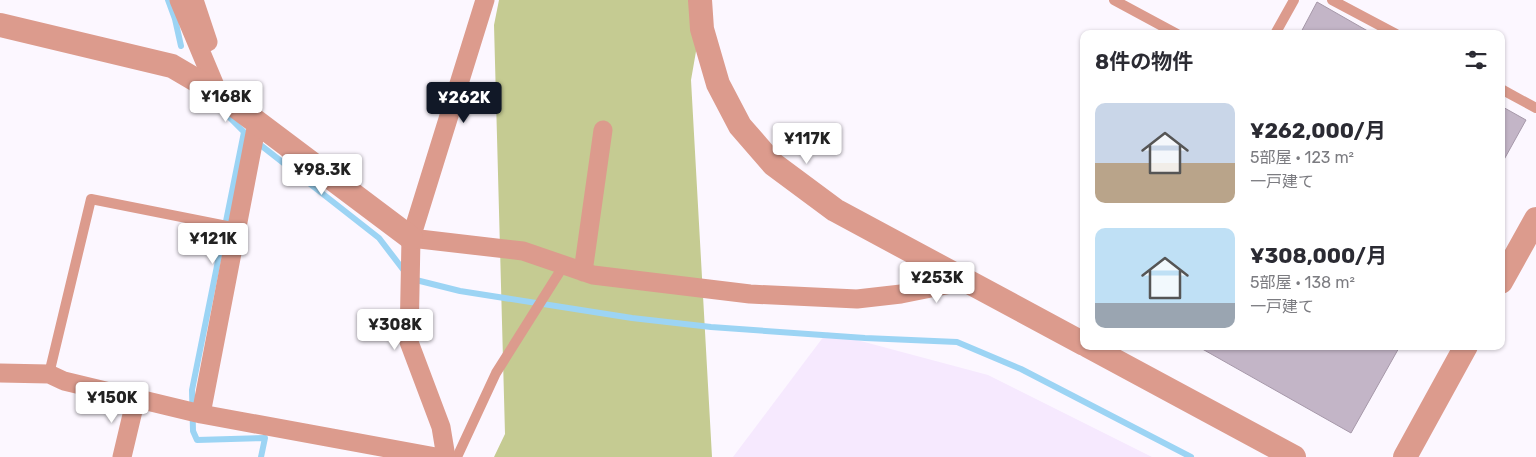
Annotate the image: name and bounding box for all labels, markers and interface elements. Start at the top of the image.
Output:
icon: filters [1462,46,1490,74]
text: 8件の物件 [1095,49,1193,74]
pin: ¥168K [191,80,261,123]
pin: ¥262K [429,82,499,124]
text: ¥168K [201,87,251,106]
text: ¥262K [438,88,490,107]
text: ¥262,000/月 [1250,118,1386,143]
pin: ¥117K [772,122,842,165]
icon: home [1135,123,1195,183]
text: ¥117K [784,129,830,148]
text: 5部屋 · 123 m² [1250,148,1354,167]
pin: ¥98.3K [281,154,363,196]
text: ¥98.3K [293,160,351,179]
text: 一戸建て [1250,172,1314,191]
pin: ¥121K [178,222,248,265]
text: ¥121K [189,229,237,248]
text: ¥308,000/月 [1250,243,1387,268]
icon: home [1135,248,1195,308]
pin: ¥253K [902,262,972,304]
text: ¥253K [911,268,963,287]
text: 5部屋 · 138 m² [1250,273,1355,292]
text: 一戸建て [1250,297,1314,316]
pin: ¥308K [360,308,430,351]
text: ¥308K [368,315,422,334]
pin: ¥150K [77,382,147,424]
text: ¥150K [87,388,137,407]

